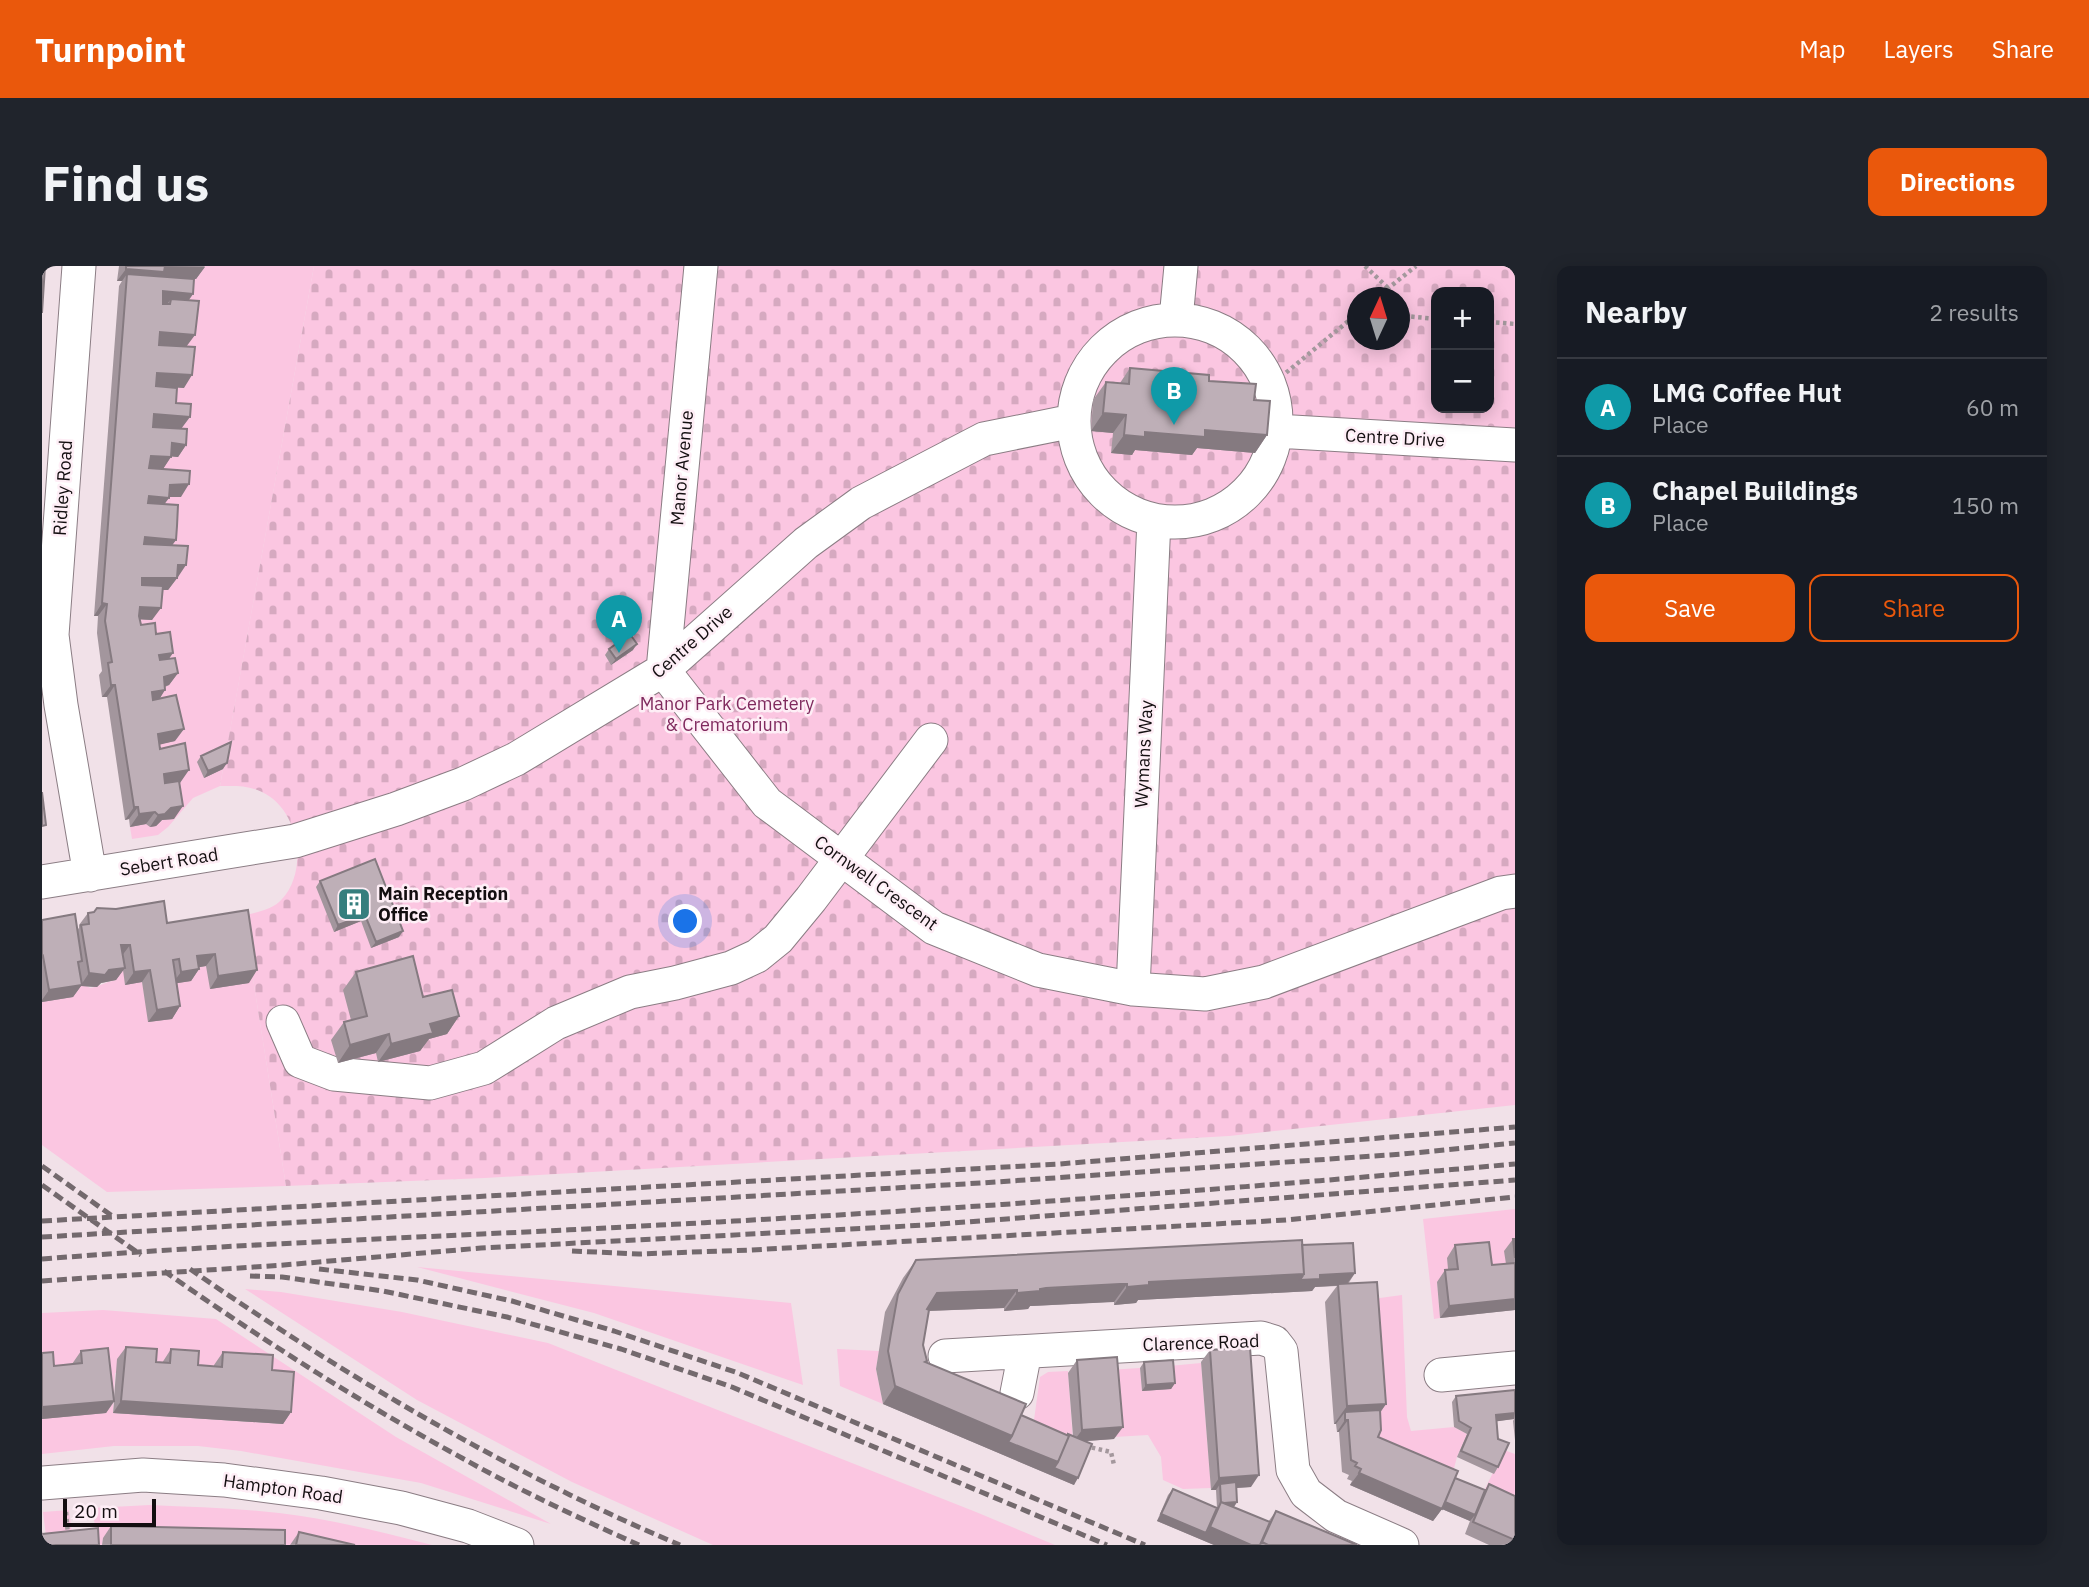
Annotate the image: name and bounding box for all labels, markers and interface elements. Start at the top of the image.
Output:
text: Turnpoint [35,28,186,71]
text: Map [1799,33,1846,65]
text: Layers [1884,33,1954,65]
text: Share [1992,33,2054,65]
button: Directions [1868,148,2047,216]
text: Find us [42,151,209,214]
north arrow [1347,287,1410,350]
map controls [1431,287,1494,413]
button: + [1431,287,1494,350]
text: Nearby [1585,292,1687,331]
text: 2 results [1929,297,2019,327]
button: − [1431,350,1494,413]
pin: B [1151,367,1197,425]
text: LMG Coffee Hut [1652,375,1842,409]
text: A [1600,392,1616,422]
text: 60 m [1966,392,2019,422]
street label: Manor Avenue [665,409,698,526]
text: Place [1652,409,1709,439]
street label: Centre Drive [1344,423,1446,452]
street label: Ridley Road [48,439,77,537]
text: Chapel Buildings [1652,473,1858,507]
text: B [1600,490,1616,520]
text: 150 m [1952,490,2019,520]
text: Place [1652,507,1709,537]
button: Save [1585,574,1795,642]
button: Share [1809,574,2019,642]
pin: A [596,595,642,653]
street label: Centre Drive [646,600,737,683]
park label: Manor Park Cemetery & Crematorium [640,692,814,736]
street label: Wymans Way [1129,699,1158,808]
street label: Cornwell Crescent [810,830,943,935]
street label: Sebert Road [118,842,220,881]
place label: Main Reception Office [378,882,508,926]
building icon: Main Reception Office [335,885,373,923]
your location [668,904,702,938]
street label: Clarence Road [1142,1329,1260,1356]
street label: Hampton Road [222,1469,344,1508]
scale bar [63,1496,156,1528]
text: 20 m [74,1499,118,1523]

